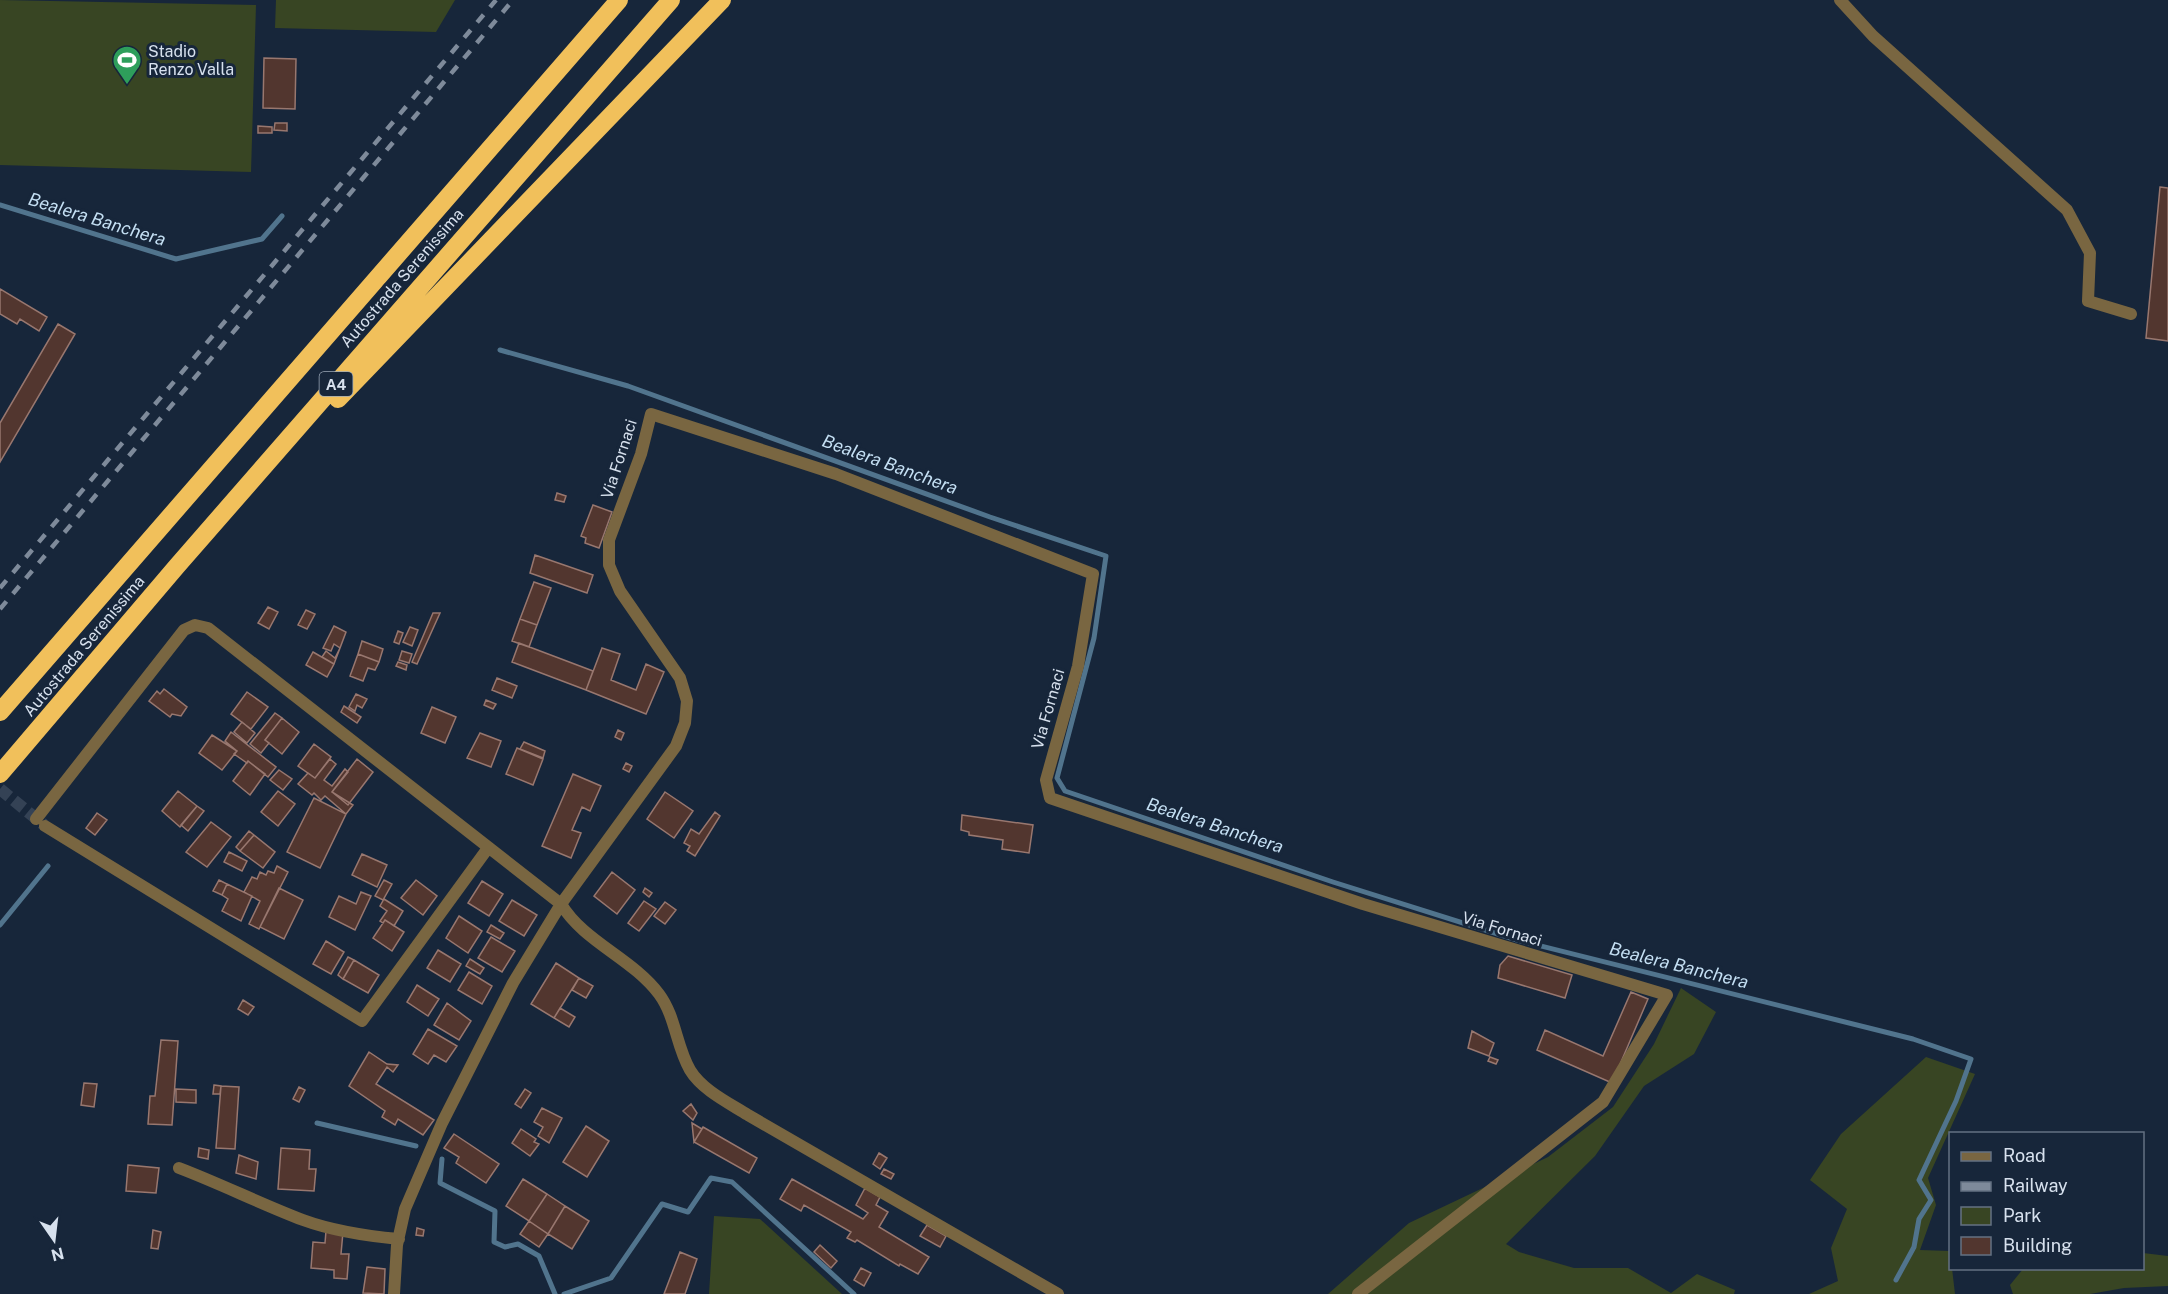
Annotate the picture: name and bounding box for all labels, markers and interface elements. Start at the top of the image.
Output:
place label: Stadio Renzo Valla [148,42,234,79]
sports icon: Stadio Renzo Valla [111,44,143,86]
water label: Bealera Banchera [26,188,168,250]
street label: Autostrada Serenissima [337,205,467,351]
road number: A4 [320,372,352,396]
street label: Via Fornaci [597,417,641,501]
water label: Bealera Banchera [819,430,961,498]
street label: Autostrada Serenissima [20,572,148,720]
street label: Via Fornaci [1027,667,1069,751]
water label: Bealera Banchera [1144,793,1286,857]
street label: Via Fornaci [1460,908,1544,950]
water label: Bealera Banchera [1607,938,1751,992]
legend [1949,1132,2144,1270]
text: Road [2003,1145,2046,1166]
text: Railway [2003,1175,2068,1196]
text: Park [2003,1205,2041,1226]
north arrow [24,1210,84,1270]
text: Building [2003,1235,2072,1256]
text: N [49,1243,66,1265]

